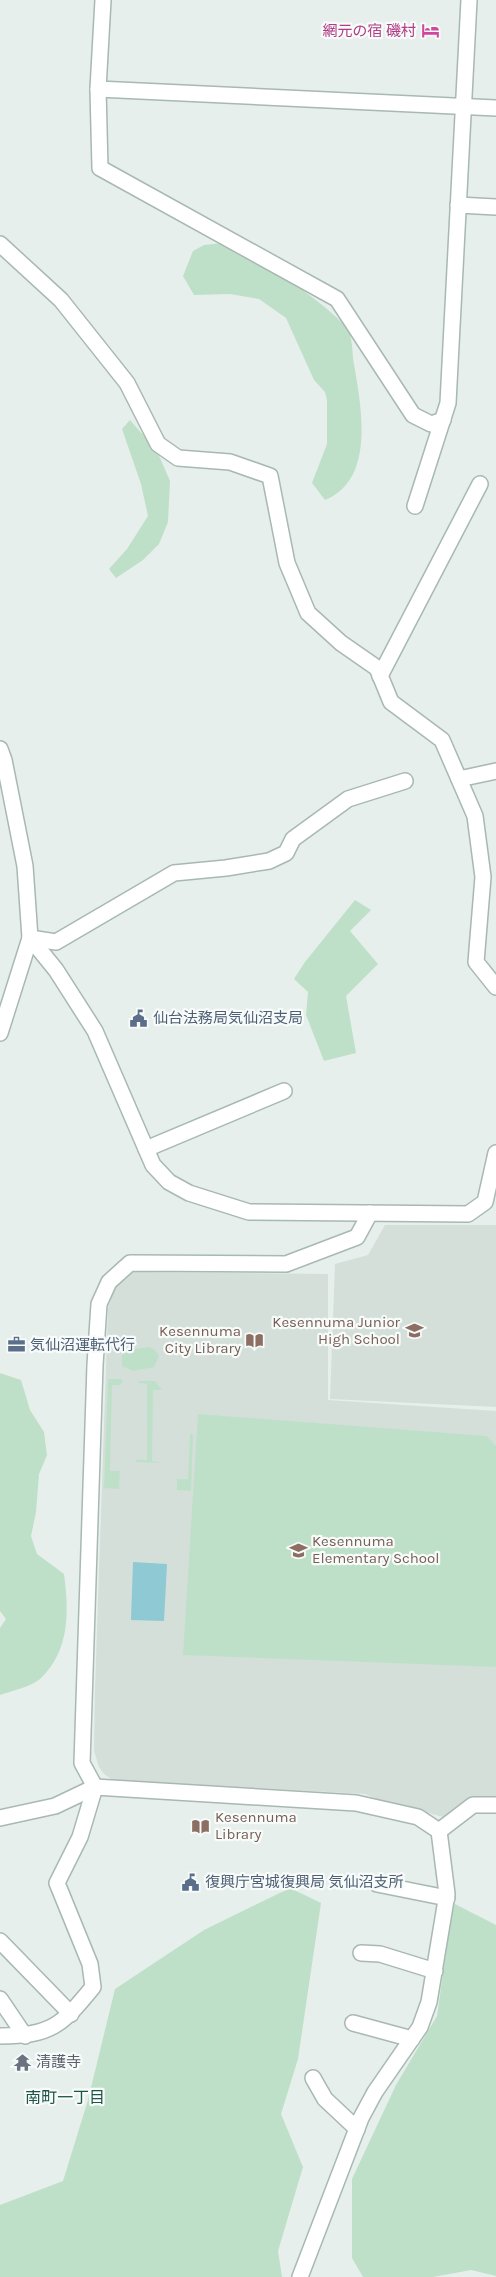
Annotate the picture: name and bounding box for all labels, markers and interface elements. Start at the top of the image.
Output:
hotel icon: 網元の宿 磯村 [420,21,440,41]
place label: 網元の宿 磯村 [322,22,416,40]
public building icon: 仙台法務局気仙沼支局 [129,1008,149,1028]
place label: 仙台法務局気仙沼支局 [153,1009,303,1027]
place label: Kesennuma Junior High School [272,1313,401,1348]
school or university icon: Kesennuma Junior High School [404,1321,424,1341]
place label: Kesennuma City Library [159,1322,241,1357]
library icon: Kesennuma City Library [245,1330,265,1350]
office icon: 気仙沼運転代行 [6,1335,26,1355]
place label: 気仙沼運転代行 [30,1336,135,1354]
place label: Kesennuma Elementary School [312,1532,439,1567]
school or university icon: Kesennuma Elementary School [288,1540,308,1560]
place label: Kesennuma Library [215,1808,297,1843]
library icon: Kesennuma Library [191,1816,211,1836]
public building icon: 復興庁宮城復興局 気仙沼支所 [181,1872,201,1892]
place label: 復興庁宮城復興局 気仙沼支所 [205,1873,404,1891]
temple icon: 清護寺 [12,2052,32,2072]
place label: 清護寺 [36,2053,81,2071]
district label: 南町一丁目 [25,2088,105,2107]

